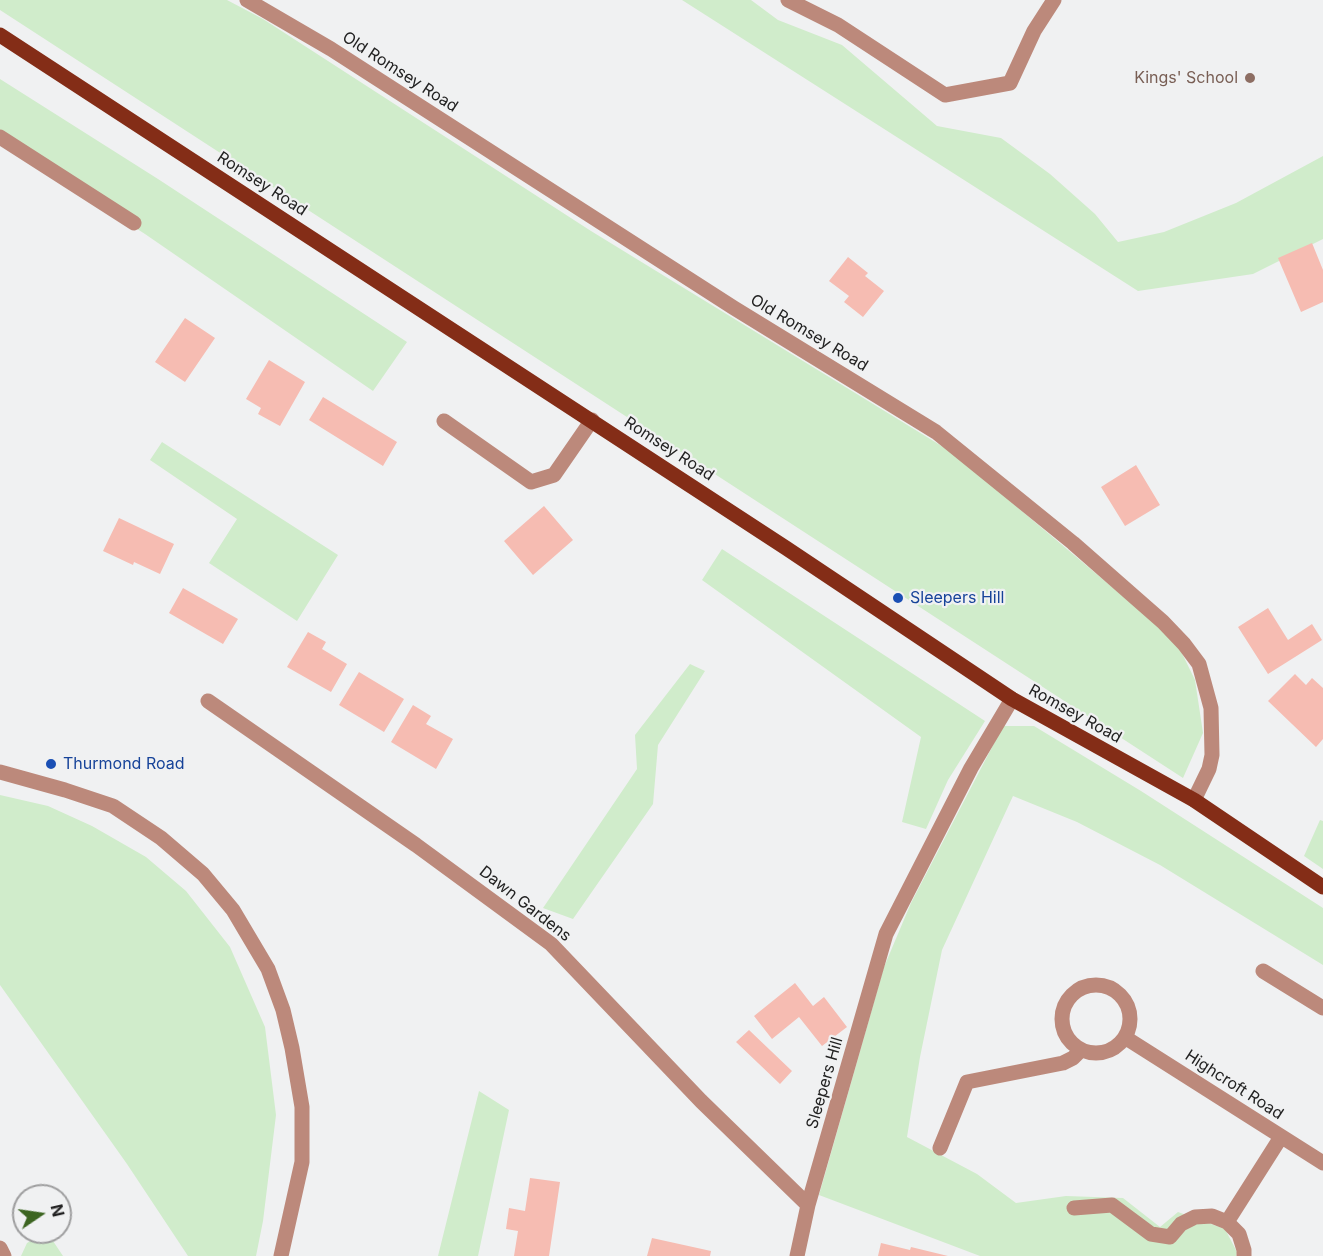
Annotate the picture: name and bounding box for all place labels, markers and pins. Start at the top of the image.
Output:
place label: Kings' School [1134,68,1238,88]
marker: Kings' School [1243,71,1257,85]
place label: Sleepers Hill [910,588,1004,608]
marker: Sleepers Hill [891,591,905,605]
place label: Thurmond Road [63,754,184,774]
marker: Thurmond Road [44,757,58,771]

